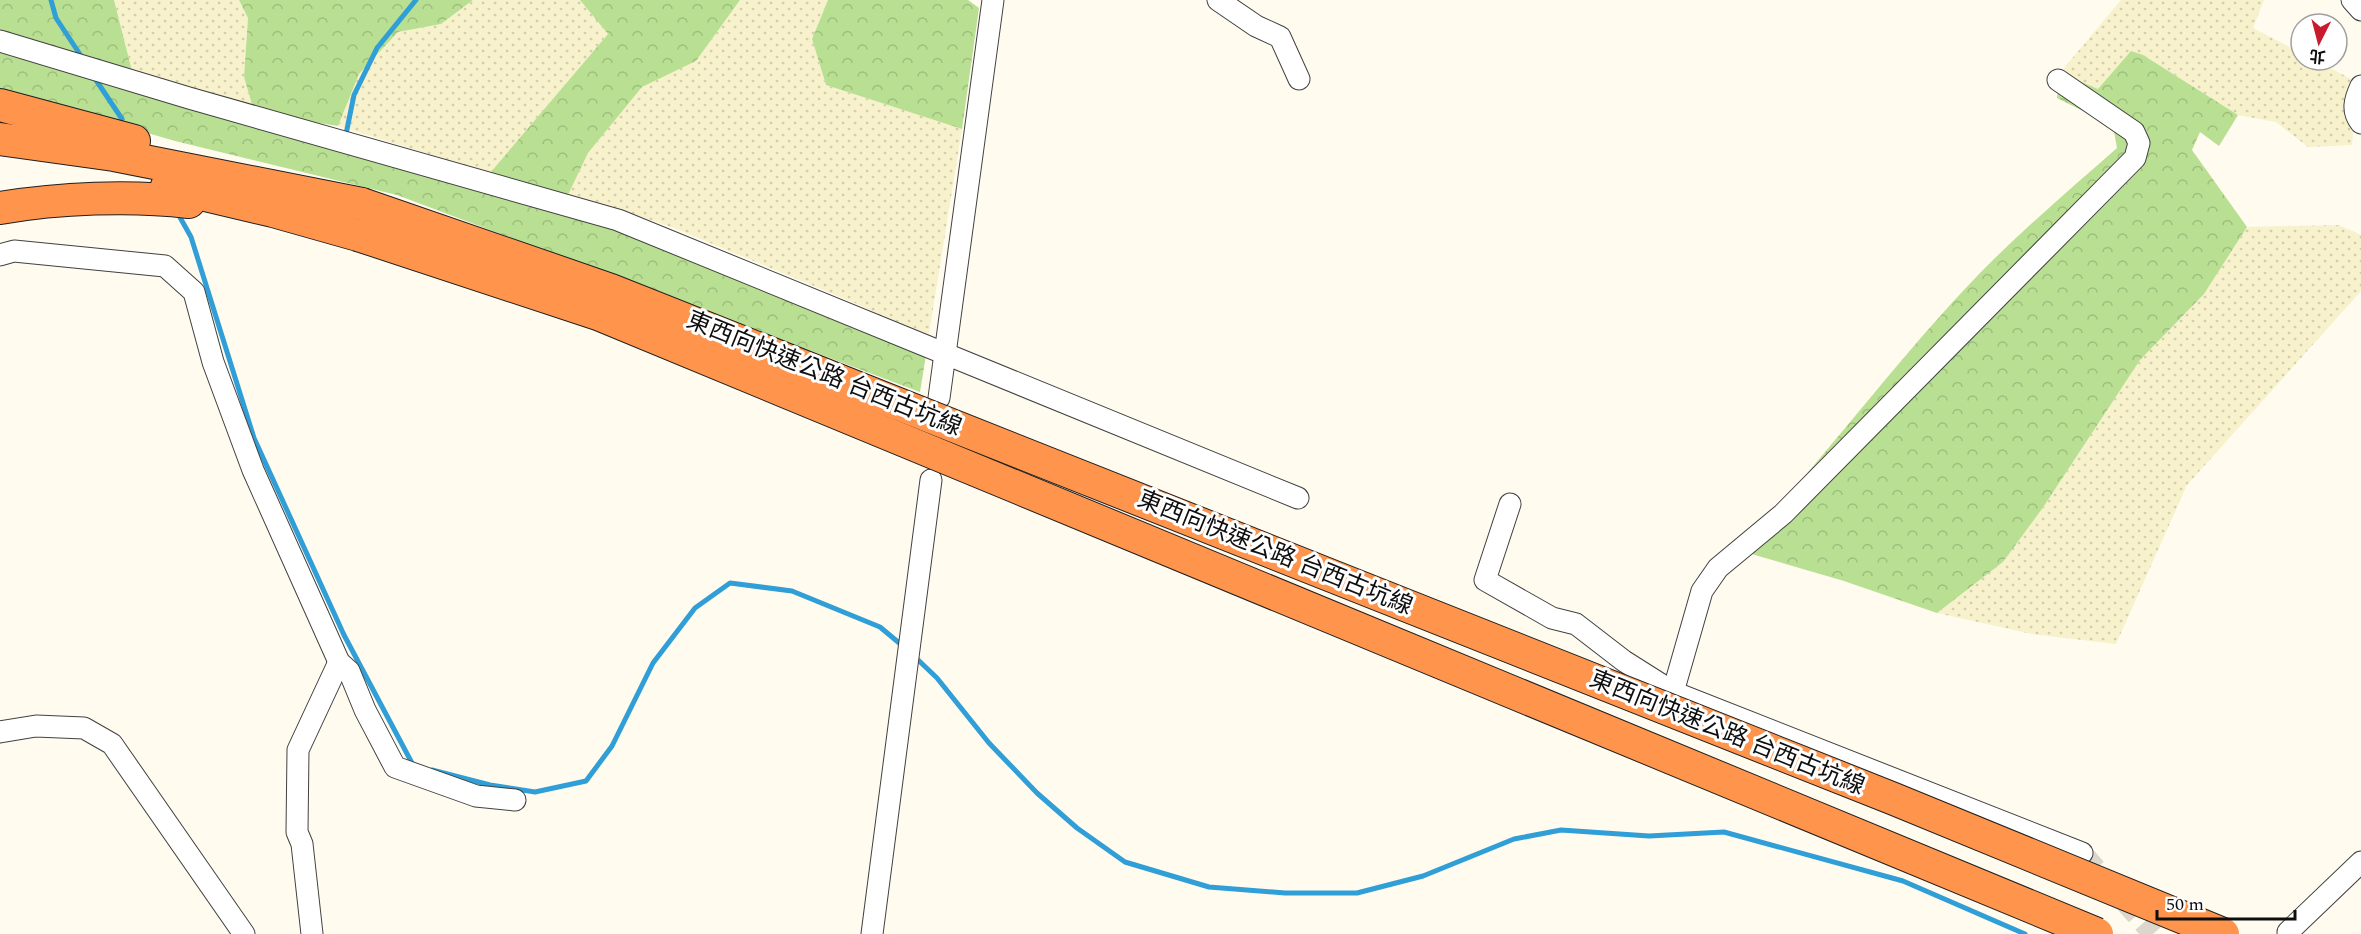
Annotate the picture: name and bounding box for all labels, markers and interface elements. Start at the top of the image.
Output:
north arrow [2289,12,2349,72]
text: 北 [2308,43,2327,69]
street label: 東西向快速公路 台西古坑線 [681,302,967,446]
street label: 東西向快速公路 台西古坑線 [1132,481,1418,625]
street label: 東西向快速公路 台西古坑線 [1584,661,1870,805]
scale bar [2157,883,2295,921]
text: 50 m [2166,891,2204,918]

